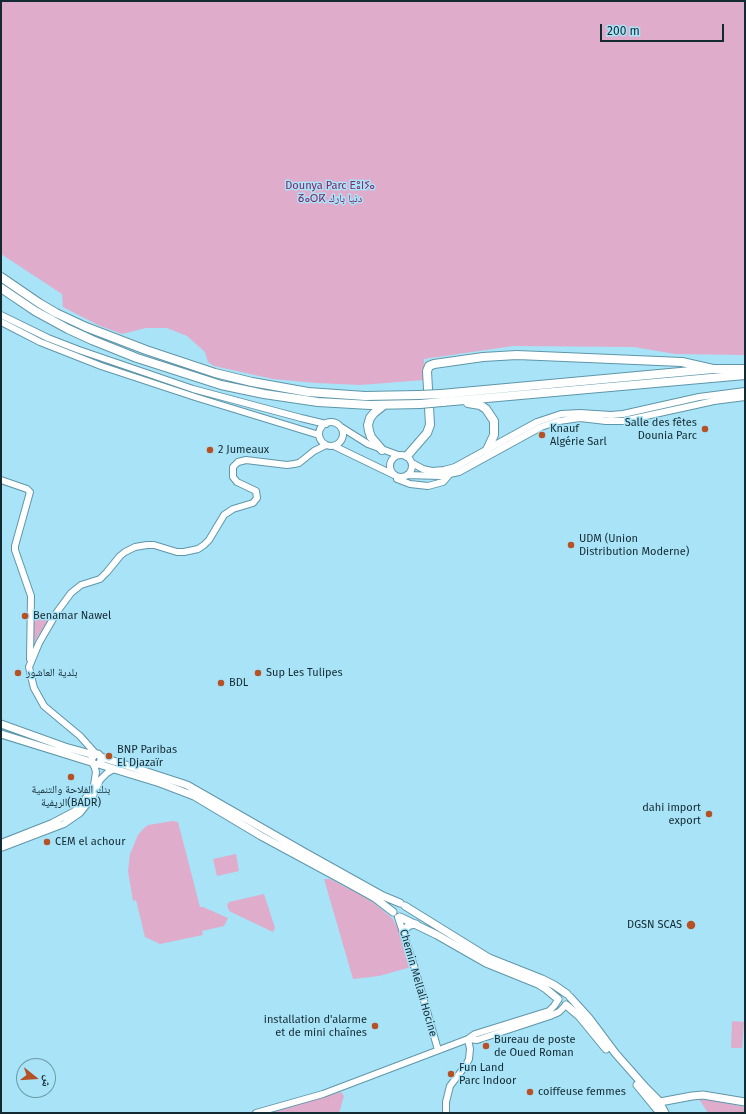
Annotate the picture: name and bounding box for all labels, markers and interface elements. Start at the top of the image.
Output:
scale bar [602,16,726,42]
text: 200 m [607,24,640,38]
park label: Dounya Parc ⴹⵓⵏⵢⴰ ⵒⴰⵔⴽ دنيا بارك [285,179,375,205]
place label: Salle des fêtes Dounia Parc [625,416,697,442]
place label: Knauf Algérie Sarl [550,422,607,448]
marker: Salle des fêtes Dounia Parc [700,424,710,434]
marker: Knauf Algérie Sarl [537,430,547,440]
place label: 2 Jumeaux [218,443,269,457]
marker: 2 Jumeaux [205,445,215,455]
place label: UDM (Union Distribution Moderne) [579,532,689,558]
marker: UDM (Union Distribution Moderne) [566,540,576,550]
place label: Benamar Nawel [33,609,111,623]
marker: Benamar Nawel [20,611,30,621]
place label: بلدية العاشور [26,666,78,680]
place label: Sup Les Tulipes [266,666,343,680]
marker: بلدية العاشور [13,668,23,678]
marker: Sup Les Tulipes [253,668,263,678]
place label: BDL [229,676,248,690]
marker: BDL [216,678,226,688]
place label: BNP Paribas El Djazaïr [117,743,177,769]
marker: BNP Paribas El Djazaïr [104,751,114,761]
marker: بنك الفلاحة والتنمية الريفية(BADR) [66,772,76,782]
place label: بنك الفلاحة والتنمية الريفية(BADR) [32,783,110,809]
place label: dahi import export [642,801,701,827]
marker: dahi import export [704,809,714,819]
place label: CEM el achour [55,835,125,849]
marker: CEM el achour [42,837,52,847]
place label: DGSN SCAS [627,918,682,932]
marker: DGSN SCAS [685,919,697,931]
street label: Chemin Mellali Hocine [396,928,440,1038]
place label: installation d'alarme et de mini chaînes [264,1013,367,1039]
marker: installation d'alarme et de mini chaînes [370,1021,380,1031]
place label: Bureau de poste de Oued Roman [494,1033,576,1059]
marker: Bureau de poste de Oued Roman [481,1041,491,1051]
north arrow [16,1058,56,1098]
place label: Fun Land Parc Indoor [459,1061,516,1087]
marker: Fun Land Parc Indoor [446,1069,456,1079]
text: ش [39,1074,55,1089]
place label: coiffeuse femmes [538,1085,626,1099]
marker: coiffeuse femmes [525,1087,535,1097]

